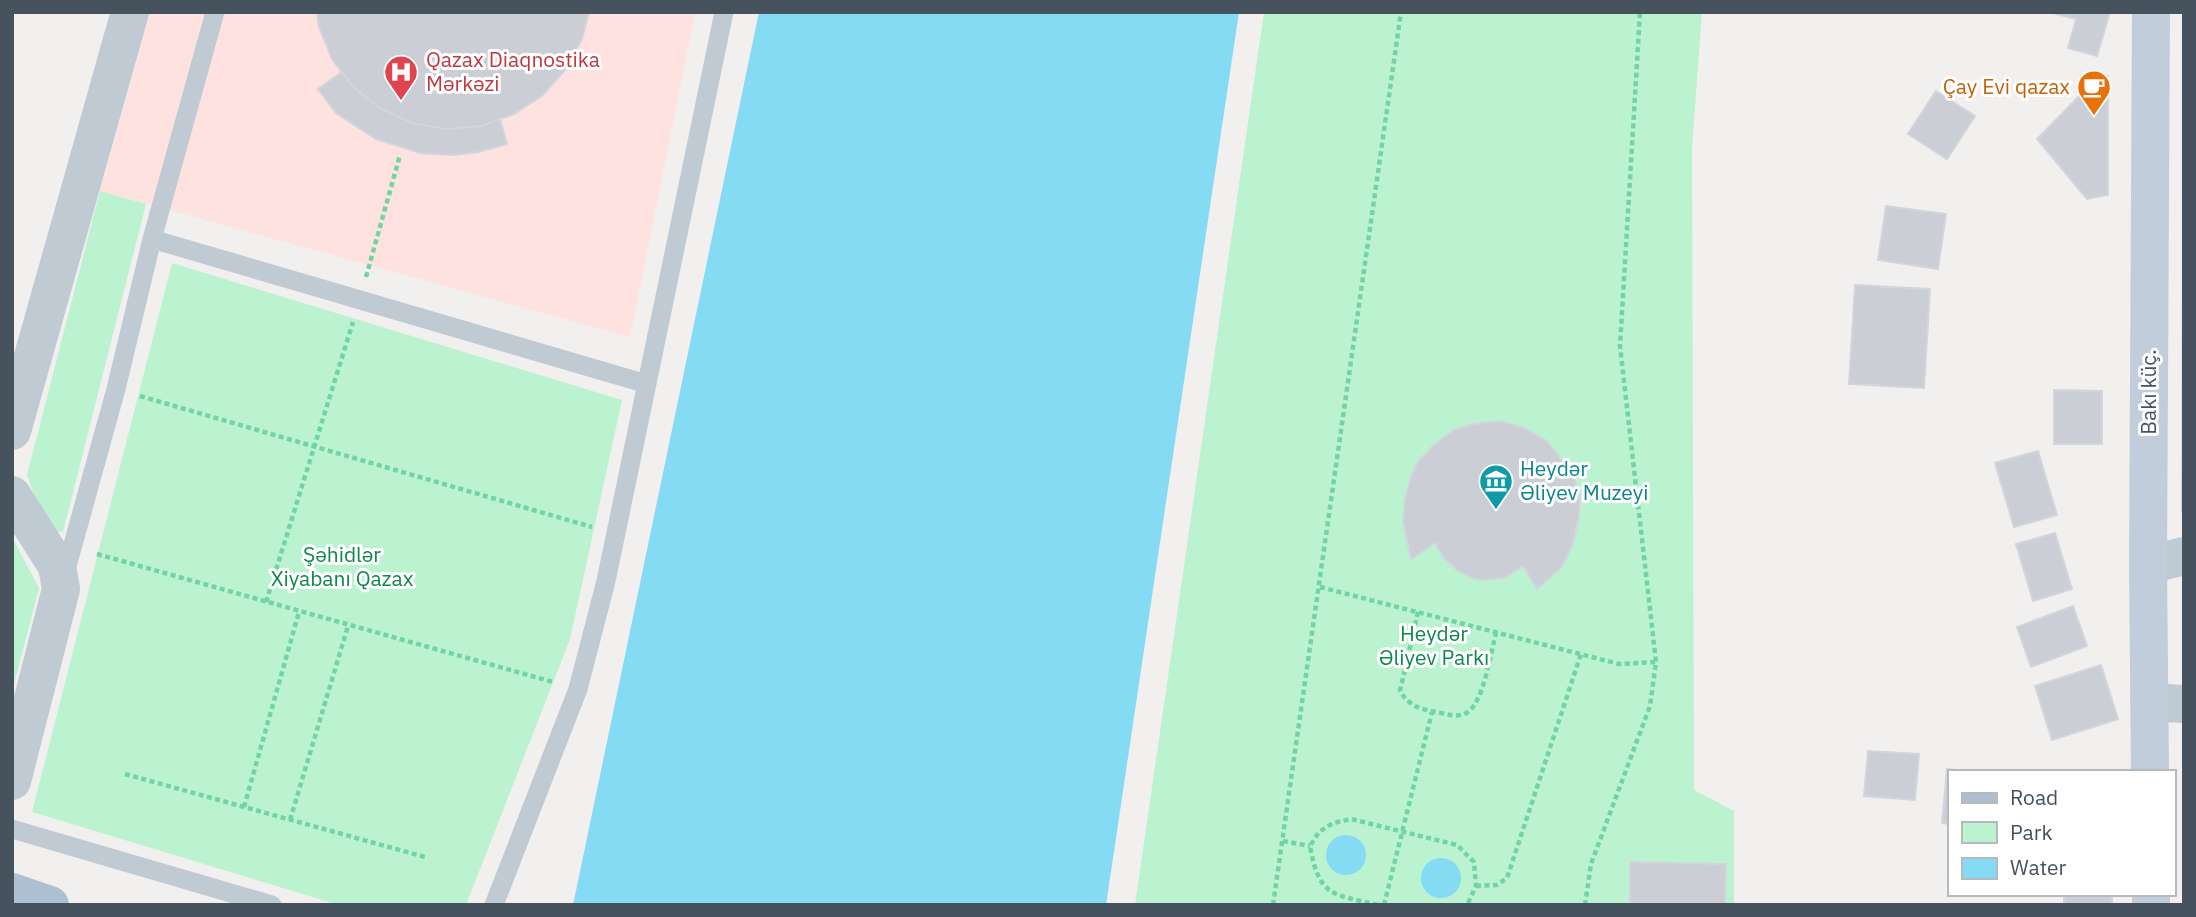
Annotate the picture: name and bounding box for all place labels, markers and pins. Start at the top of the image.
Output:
place label: Qazax Diaqnostika Mərkəzi [426,45,600,97]
hospital icon: Qazax Diaqnostika Mərkəzi [382,53,420,102]
cafe icon: Çay Evi qazax [2075,68,2113,117]
place label: Çay Evi qazax [1943,72,2070,100]
place label: Heydər Əliyev Muzeyi [1520,454,1649,506]
museum icon: Heydər Əliyev Muzeyi [1477,462,1515,511]

